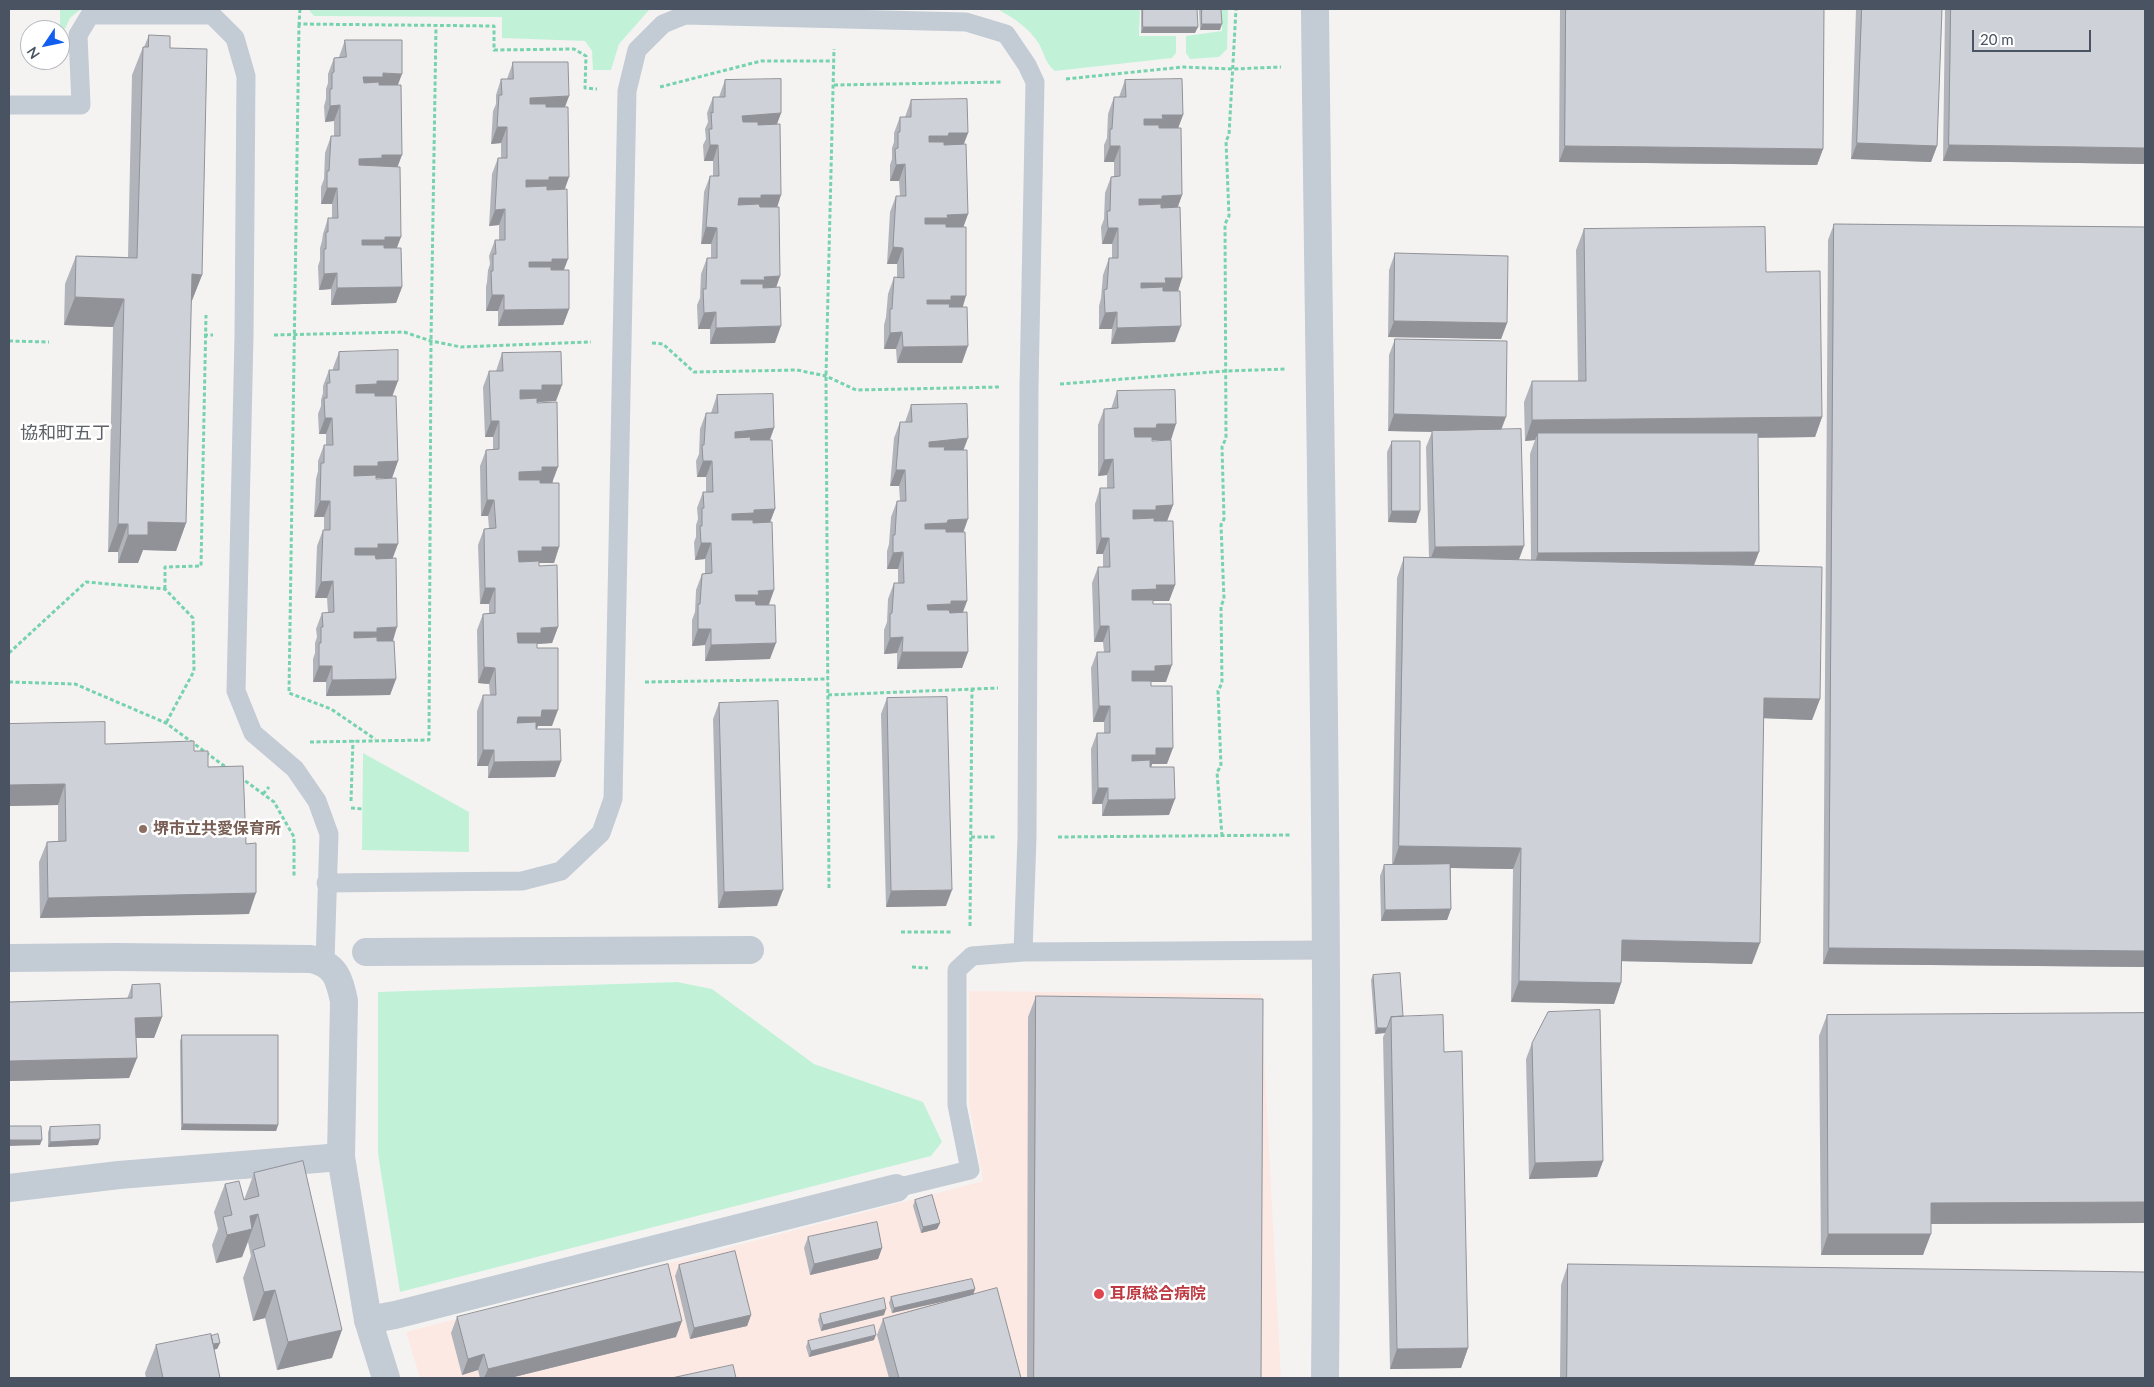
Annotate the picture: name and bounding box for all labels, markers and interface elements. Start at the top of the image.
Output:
north arrow [20,20,70,70]
scale bar [1974,20,2093,52]
text: 20 m [1980,30,2014,48]
text: N [23,44,43,62]
district label: 協和町五丁 [20,422,110,444]
place label: 堺市立共愛保育所 [153,819,281,839]
marker: 堺市立共愛保育所 [137,823,149,835]
place label: 耳原総合病院 [1110,1284,1206,1304]
marker: 耳原総合病院 [1092,1287,1106,1301]

